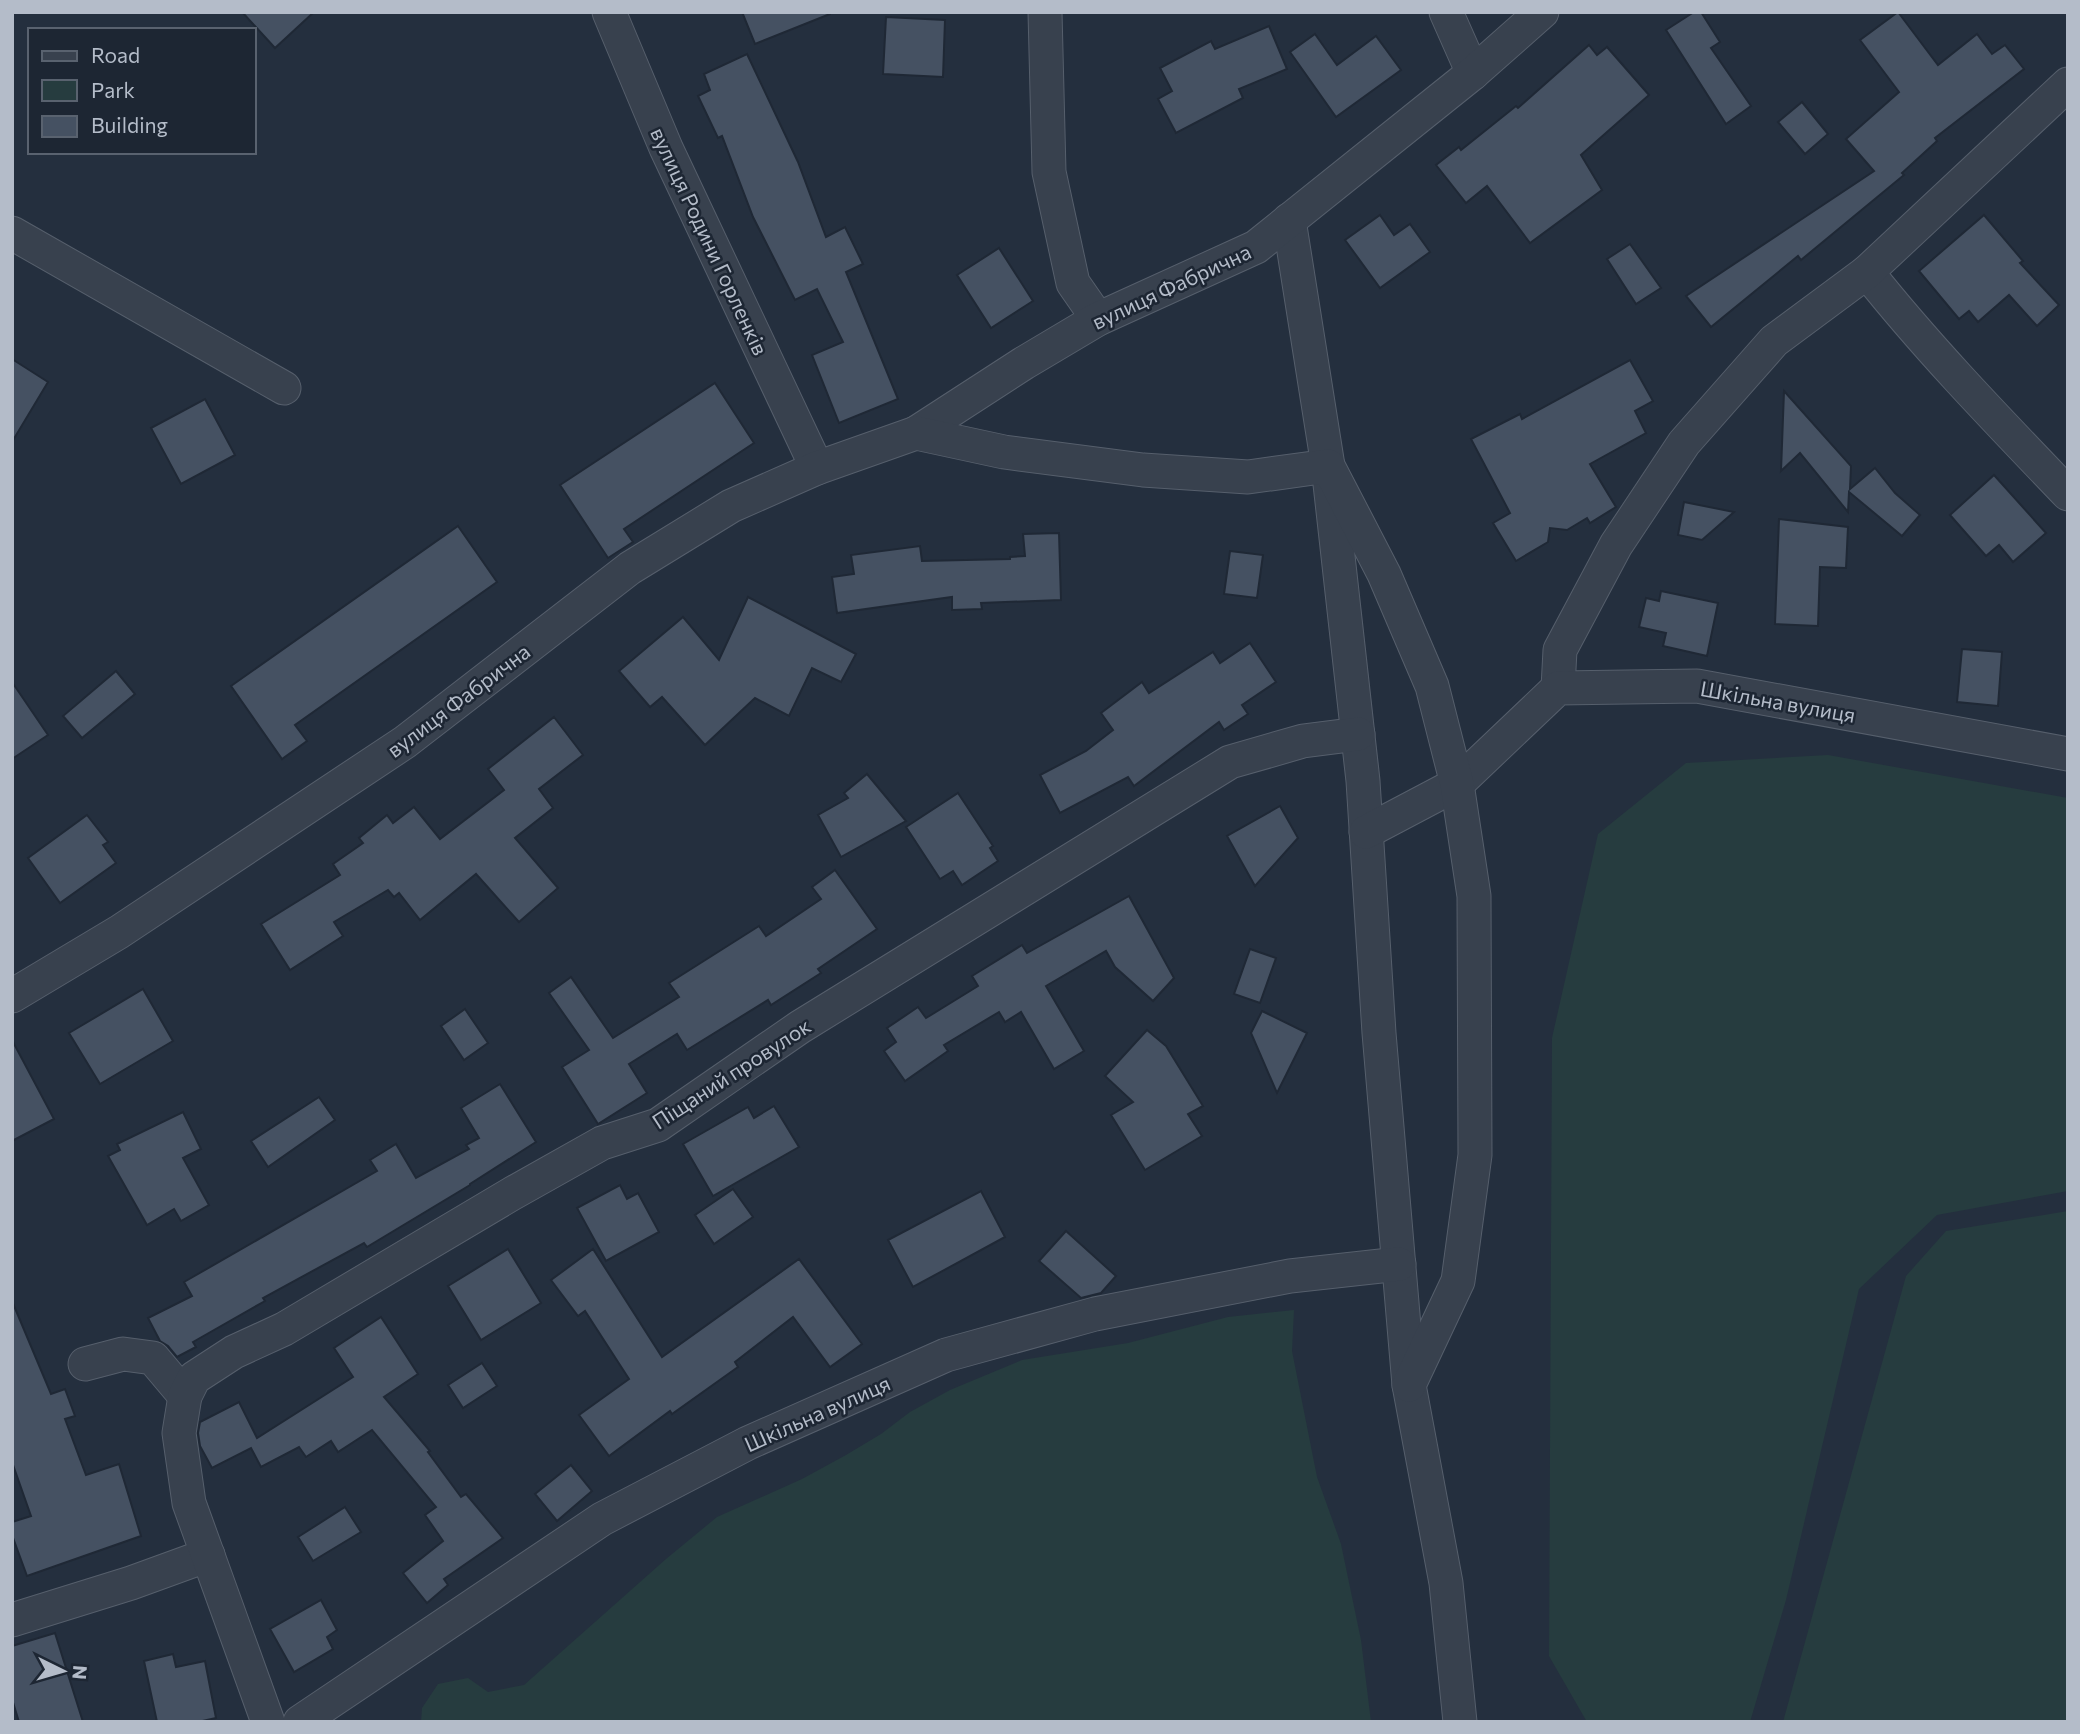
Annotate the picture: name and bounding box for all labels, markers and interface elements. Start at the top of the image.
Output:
legend [28,28,256,154]
text: Road [91,42,140,67]
text: Park [91,77,135,102]
text: Building [91,112,168,137]
street label: вулиця Родини Горленків [646,123,774,359]
street label: вулиця Фабрична [1088,238,1254,334]
street label: вулиця Фабрична [382,638,534,762]
street label: Шкільна вулиця [1699,675,1857,727]
street label: Піщаний провулок [647,1012,815,1134]
street label: Шкільна вулиця [740,1370,894,1456]
north arrow [28,1636,98,1706]
text: N [68,1664,93,1681]

